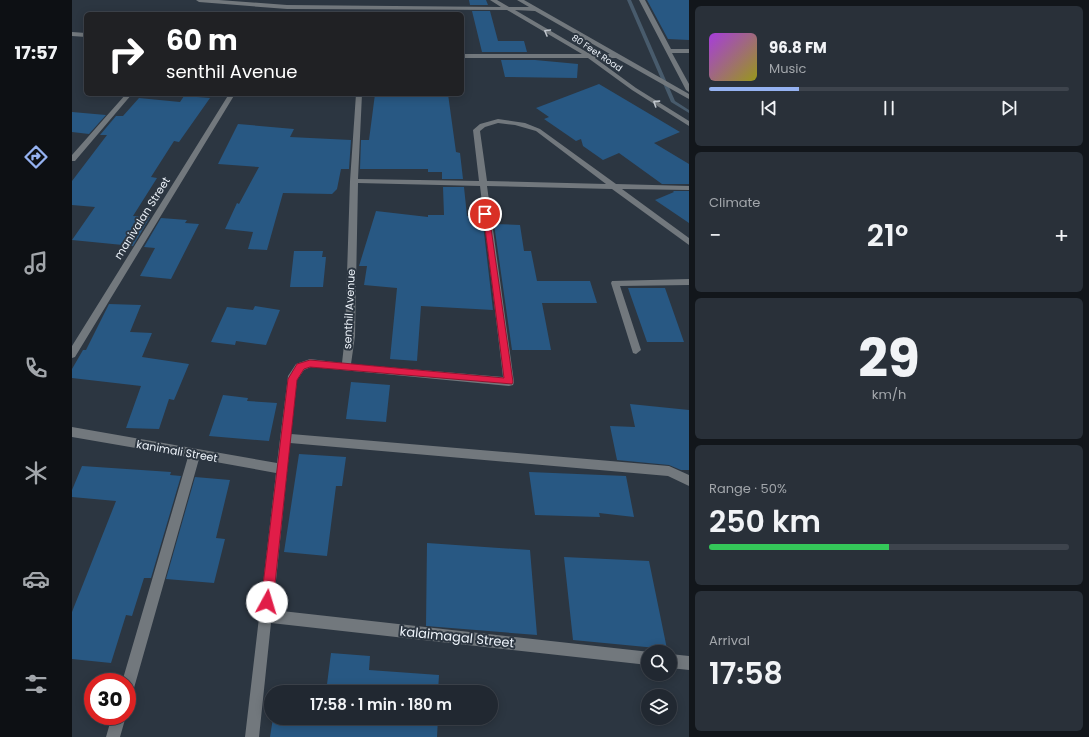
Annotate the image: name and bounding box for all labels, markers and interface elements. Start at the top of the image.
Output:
text: 60 m [166,21,238,60]
icon: right [100,28,152,80]
one-way arrow [544,30,551,37]
street label: 80 Feet Road [569,32,625,74]
text: 96.8 FM [769,37,827,58]
text: 17:57 [15,40,57,65]
text: senthil Avenue [166,59,297,84]
text: Music [769,59,806,78]
icon: previous [758,97,780,119]
icon: pause [878,97,900,119]
icon: next [998,97,1020,119]
one-way arrow [653,100,660,108]
icon: directions [22,143,50,171]
street label: manivalan Street [110,174,174,262]
text: Climate [709,193,760,212]
pin [468,197,502,231]
icon: arrive [474,203,496,225]
text: 21° [867,214,908,257]
text: − [709,220,721,251]
text: + [1054,220,1069,251]
icon: music [22,249,50,277]
street label: senthil Avenue [339,268,359,350]
text: 29 [858,322,920,395]
icon: phone [22,354,50,382]
text: km/h [872,385,906,404]
street label: kanimali Street [135,436,219,466]
icon: climate [22,459,50,487]
text: Range · 50% [709,479,787,498]
text: 250 km [709,500,821,543]
icon: car [22,565,50,593]
position arrow [246,581,288,623]
street label: kalaimagal Street [399,622,516,652]
text: Arrival [709,631,750,650]
map controls [641,645,677,725]
button: search [641,645,677,681]
text: 17:58 [709,652,783,695]
icon: filters [22,670,50,698]
speed limit sign: 30 [84,673,136,725]
button: layers [641,689,677,725]
text: 17:58 · 1 min · 180 m [310,694,452,715]

